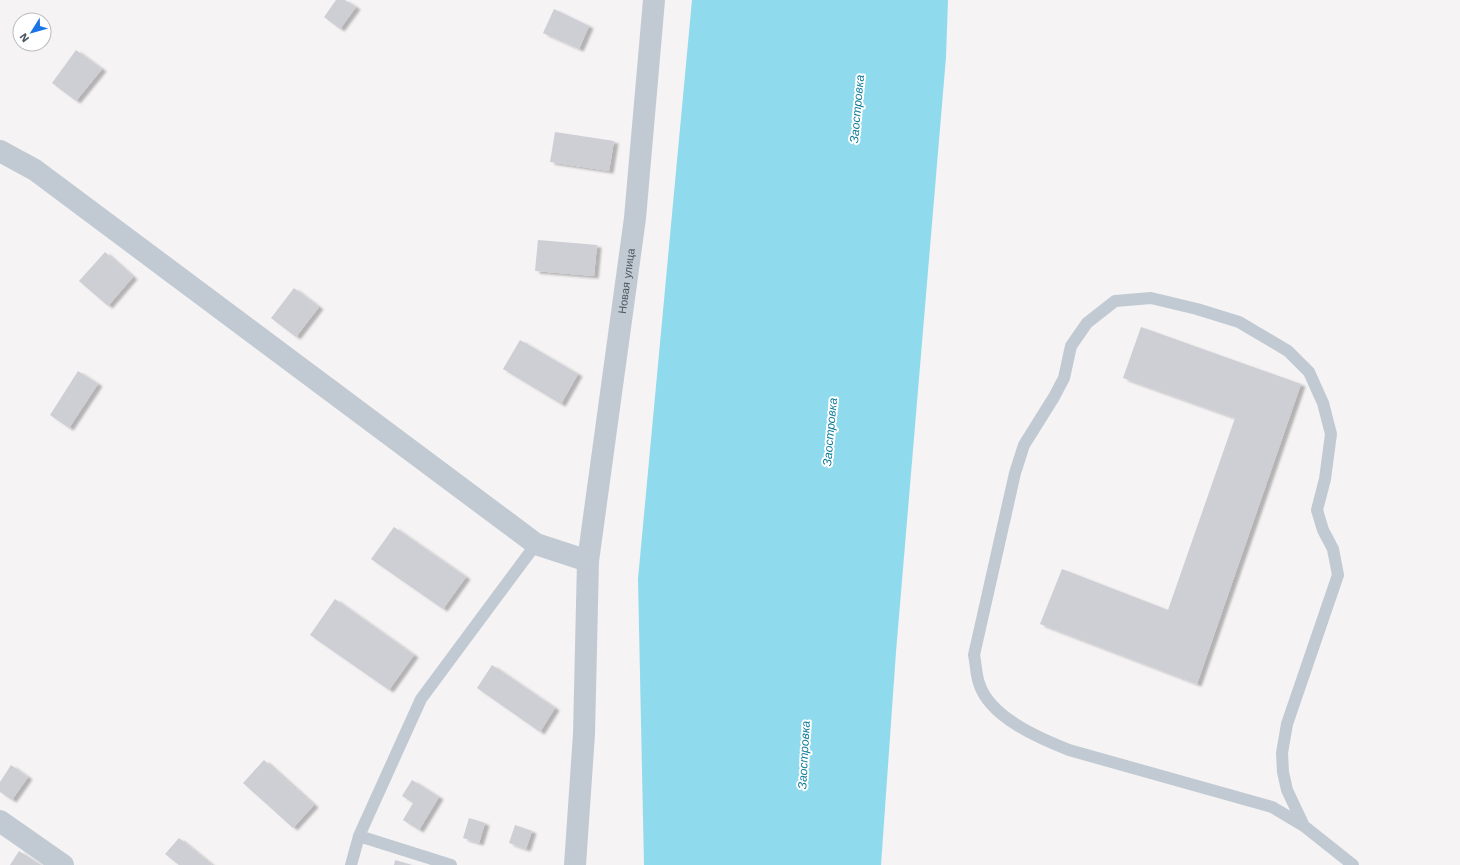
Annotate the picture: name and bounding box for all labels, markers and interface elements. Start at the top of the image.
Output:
north arrow [12,12,52,52]
text: N [17,31,32,45]
water label: Заостровка [847,74,867,144]
street label: Новая улица [615,247,637,315]
water label: Заостровка [820,397,840,467]
water label: Заостровка [795,720,813,790]

